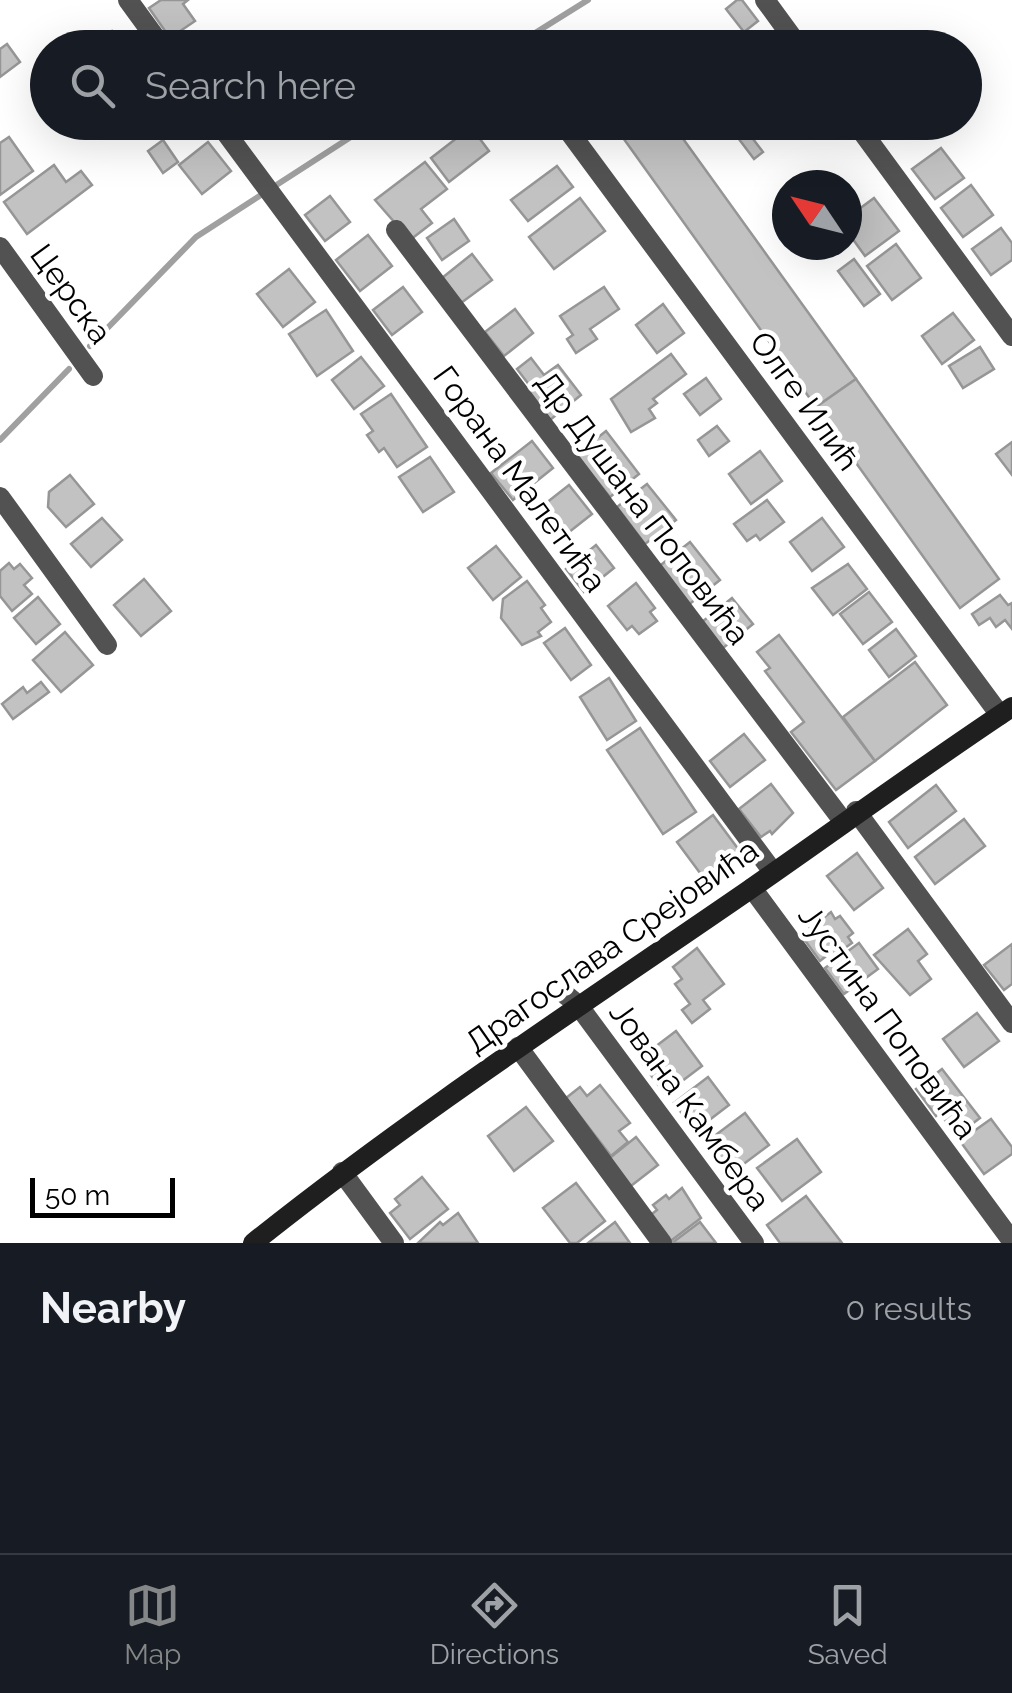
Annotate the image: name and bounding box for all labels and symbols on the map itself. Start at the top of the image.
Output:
north arrow [772,170,862,260]
street label: Церска [23,237,120,351]
street label: Олге Илић [743,324,868,477]
street label: Горана Малетића [426,359,615,599]
street label: Др Душана Поповића [529,364,758,651]
street label: Драгослава Срејовића [459,831,765,1061]
street label: Јустина Поповића [791,898,986,1146]
street label: Јована Камбера [602,994,778,1217]
scale bar [30,1173,175,1218]

